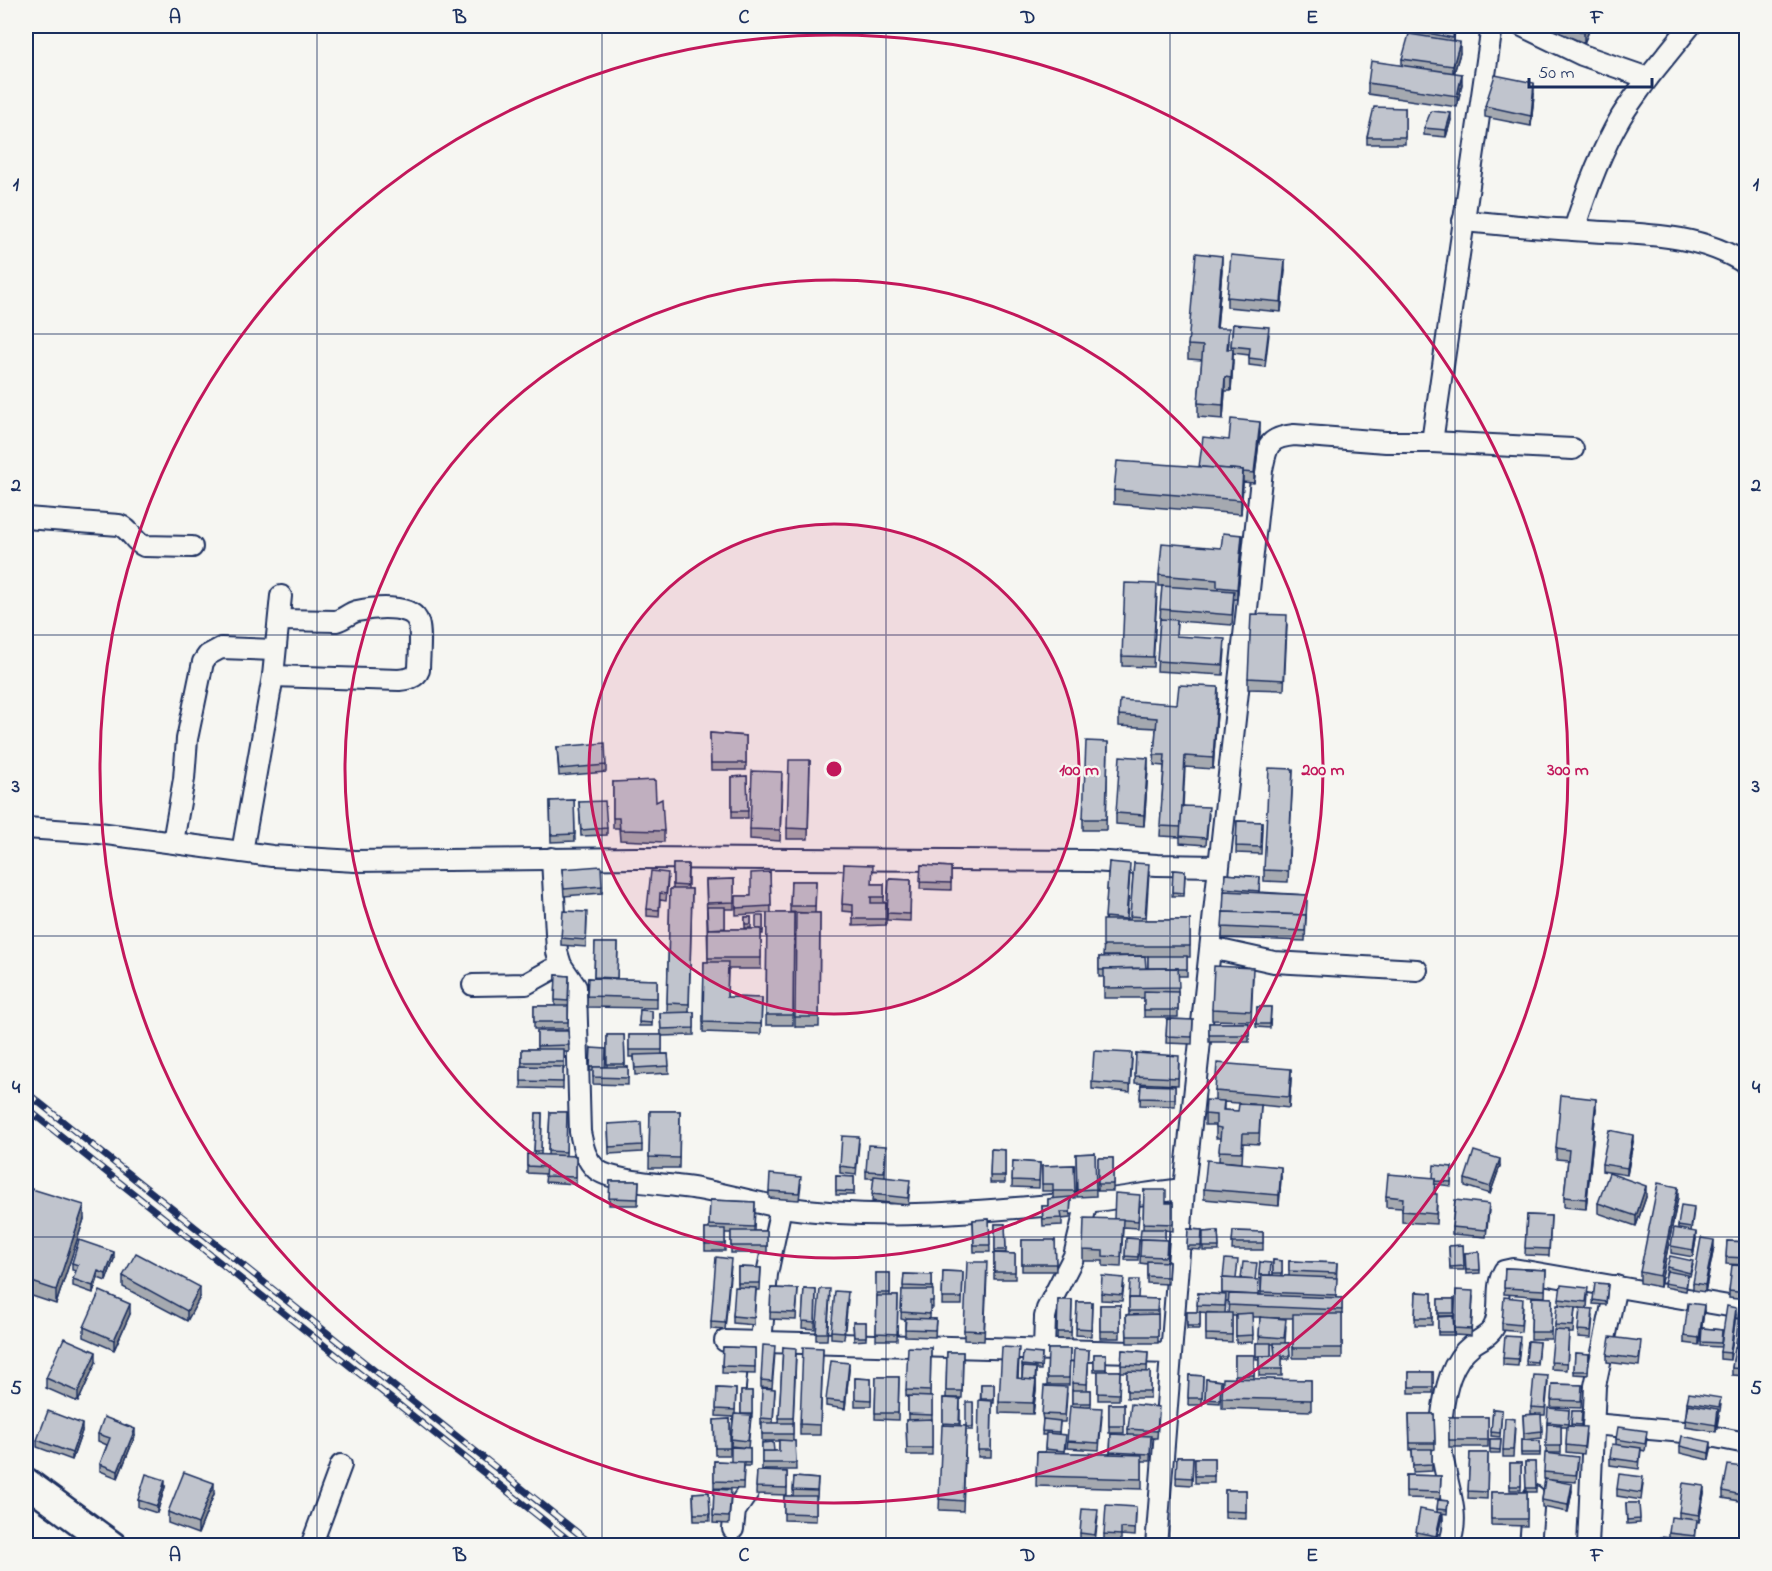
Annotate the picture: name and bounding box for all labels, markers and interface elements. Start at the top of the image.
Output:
text: A [169,4,181,33]
text: B [452,4,467,33]
text: C [739,4,750,33]
text: D [1020,4,1035,33]
text: E [1306,4,1318,33]
text: F [1590,4,1604,33]
scale bar [1529,51,1652,89]
text: 50 m [1538,61,1575,87]
text: 1 [13,171,20,200]
text: 1 [1753,171,1760,200]
text: 2 [10,472,21,501]
text: 2 [1750,472,1761,501]
text: 100 m [1059,758,1099,784]
text: 200 m [1301,758,1345,784]
text: 300 m [1546,758,1589,784]
centre of rings [824,759,844,779]
text: 3 [11,773,20,802]
text: 3 [1751,773,1760,802]
text: 4 [12,1074,21,1103]
text: 4 [1752,1074,1761,1103]
text: 5 [10,1375,22,1404]
text: 5 [1750,1375,1762,1404]
text: A [169,1542,181,1571]
text: B [452,1542,467,1571]
text: C [739,1542,750,1571]
text: D [1020,1542,1035,1571]
text: E [1306,1542,1318,1571]
text: F [1590,1542,1604,1571]

